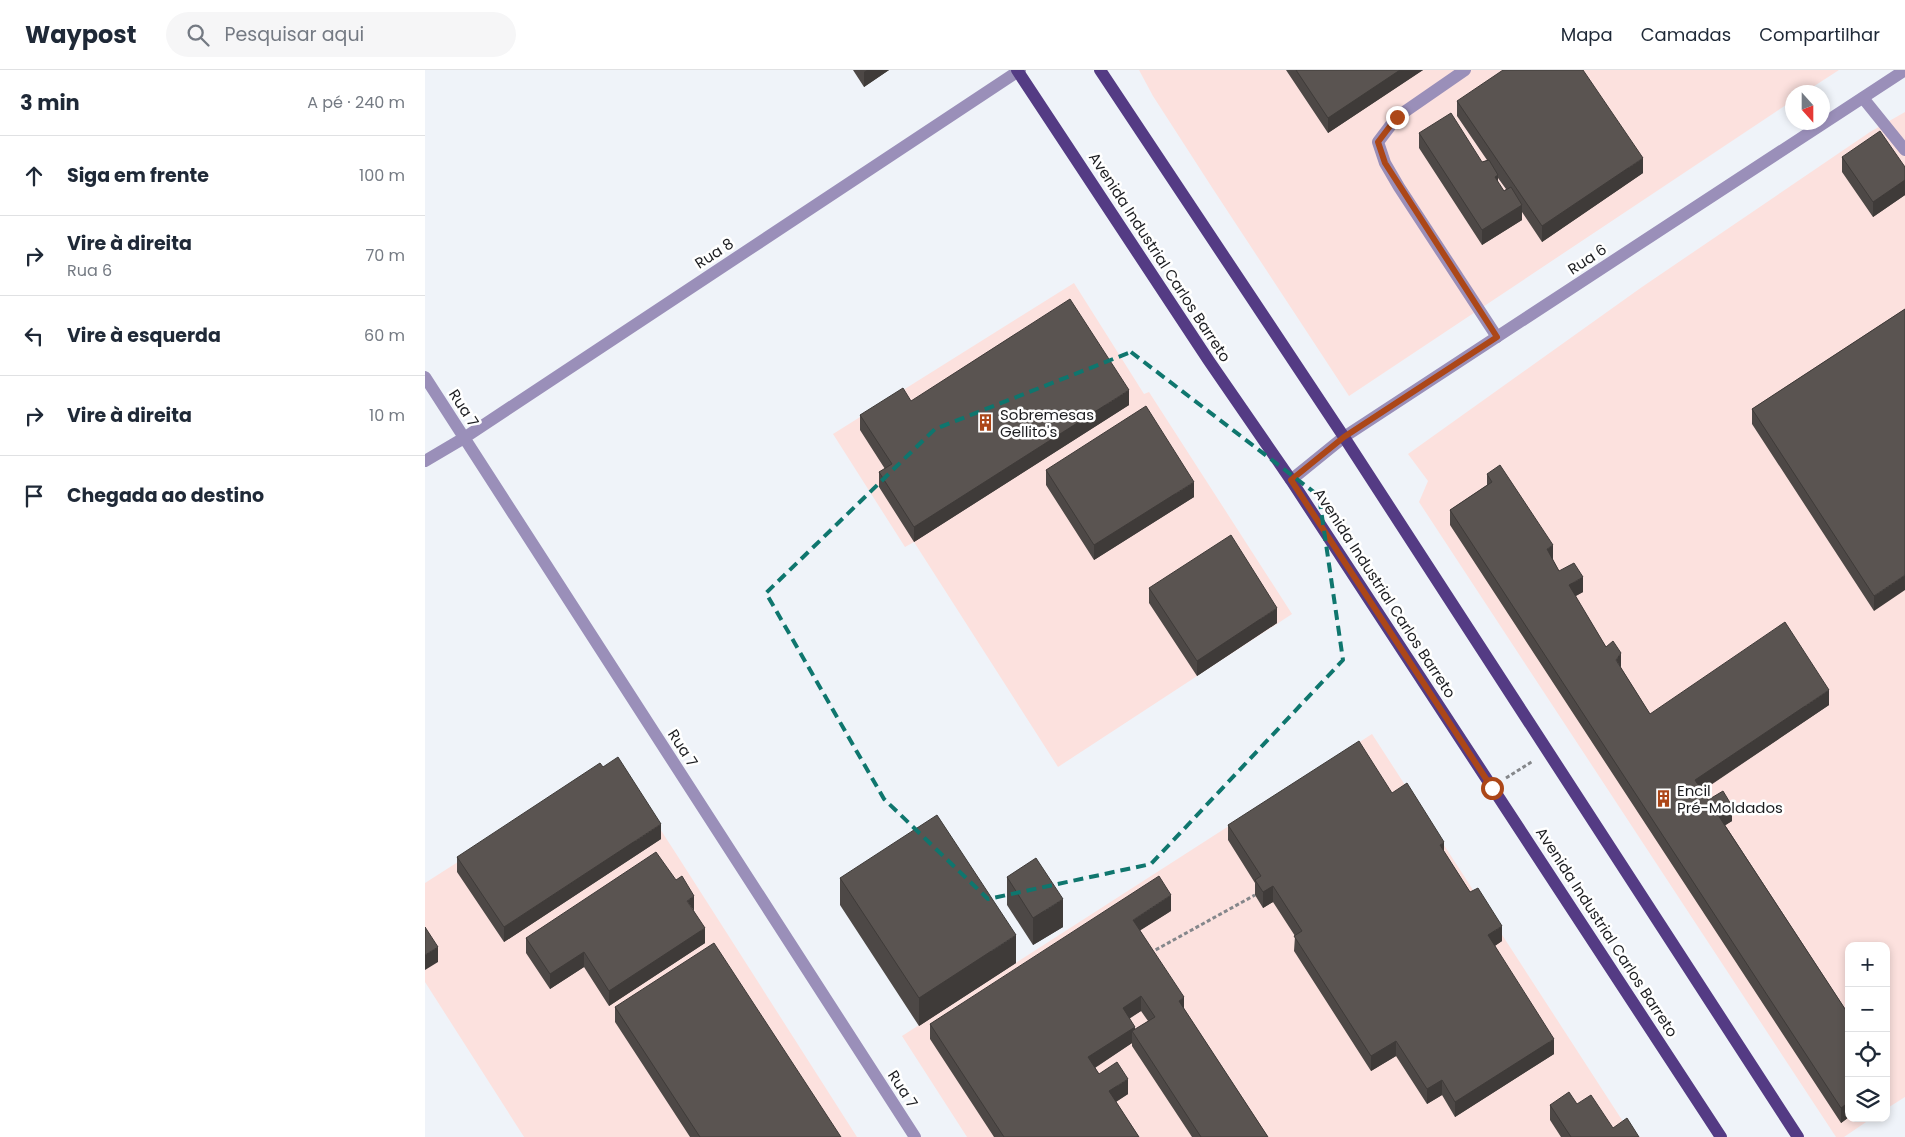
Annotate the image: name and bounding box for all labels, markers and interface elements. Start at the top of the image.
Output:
search box [166,12,516,57]
text: Waypost [25,18,136,51]
icon: search [184,21,212,49]
text: Pesquisar aqui [224,21,364,48]
text: Mapa [1561,22,1613,47]
text: Camadas [1641,22,1731,47]
text: Compartilhar [1759,22,1880,47]
north arrow [1785,85,1830,130]
text: 3 min [20,88,80,117]
text: A pé · 240 m [307,91,405,114]
route end [1386,106,1409,129]
street label: Avenida Industrial Carlos Barreto [1084,148,1236,366]
icon: ahead [20,162,48,190]
text: Siga em frente [67,162,209,189]
text: 100 m [359,164,405,187]
text: Vire à direita [67,230,192,257]
street label: Rua 8 [691,233,737,273]
street label: Rua 6 [1564,239,1610,279]
icon: right [20,242,48,270]
text: 70 m [365,244,405,267]
text: Rua 6 [67,259,112,282]
icon: left [20,322,48,350]
text: Vire à esquerda [67,322,221,349]
text: 60 m [364,324,405,347]
street label: Rua 7 [444,385,484,431]
icon: right [20,402,48,430]
text: Vire à direita [67,402,192,429]
text: 10 m [369,404,405,427]
place label: Sobremesas Gellito's [1000,404,1094,442]
building icon: Sobremesas Gellito's [976,413,996,433]
icon: arrive [20,482,48,510]
text: Chegada ao destino [67,482,264,509]
street label: Avenida Industrial Carlos Barreto [1309,484,1461,702]
street label: Rua 7 [663,725,703,771]
route start [1481,777,1504,800]
place label: Encil Pré-Moldados [1677,780,1783,818]
building icon: Encil Pré-Moldados [1653,789,1673,809]
street label: Avenida Industrial Carlos Barreto [1531,823,1683,1041]
map controls [1845,942,1890,1122]
button: + [1845,942,1890,987]
button: − [1845,987,1890,1032]
button: locate [1845,1032,1890,1077]
street label: Rua 7 [883,1066,923,1112]
button: layers [1845,1077,1890,1122]

